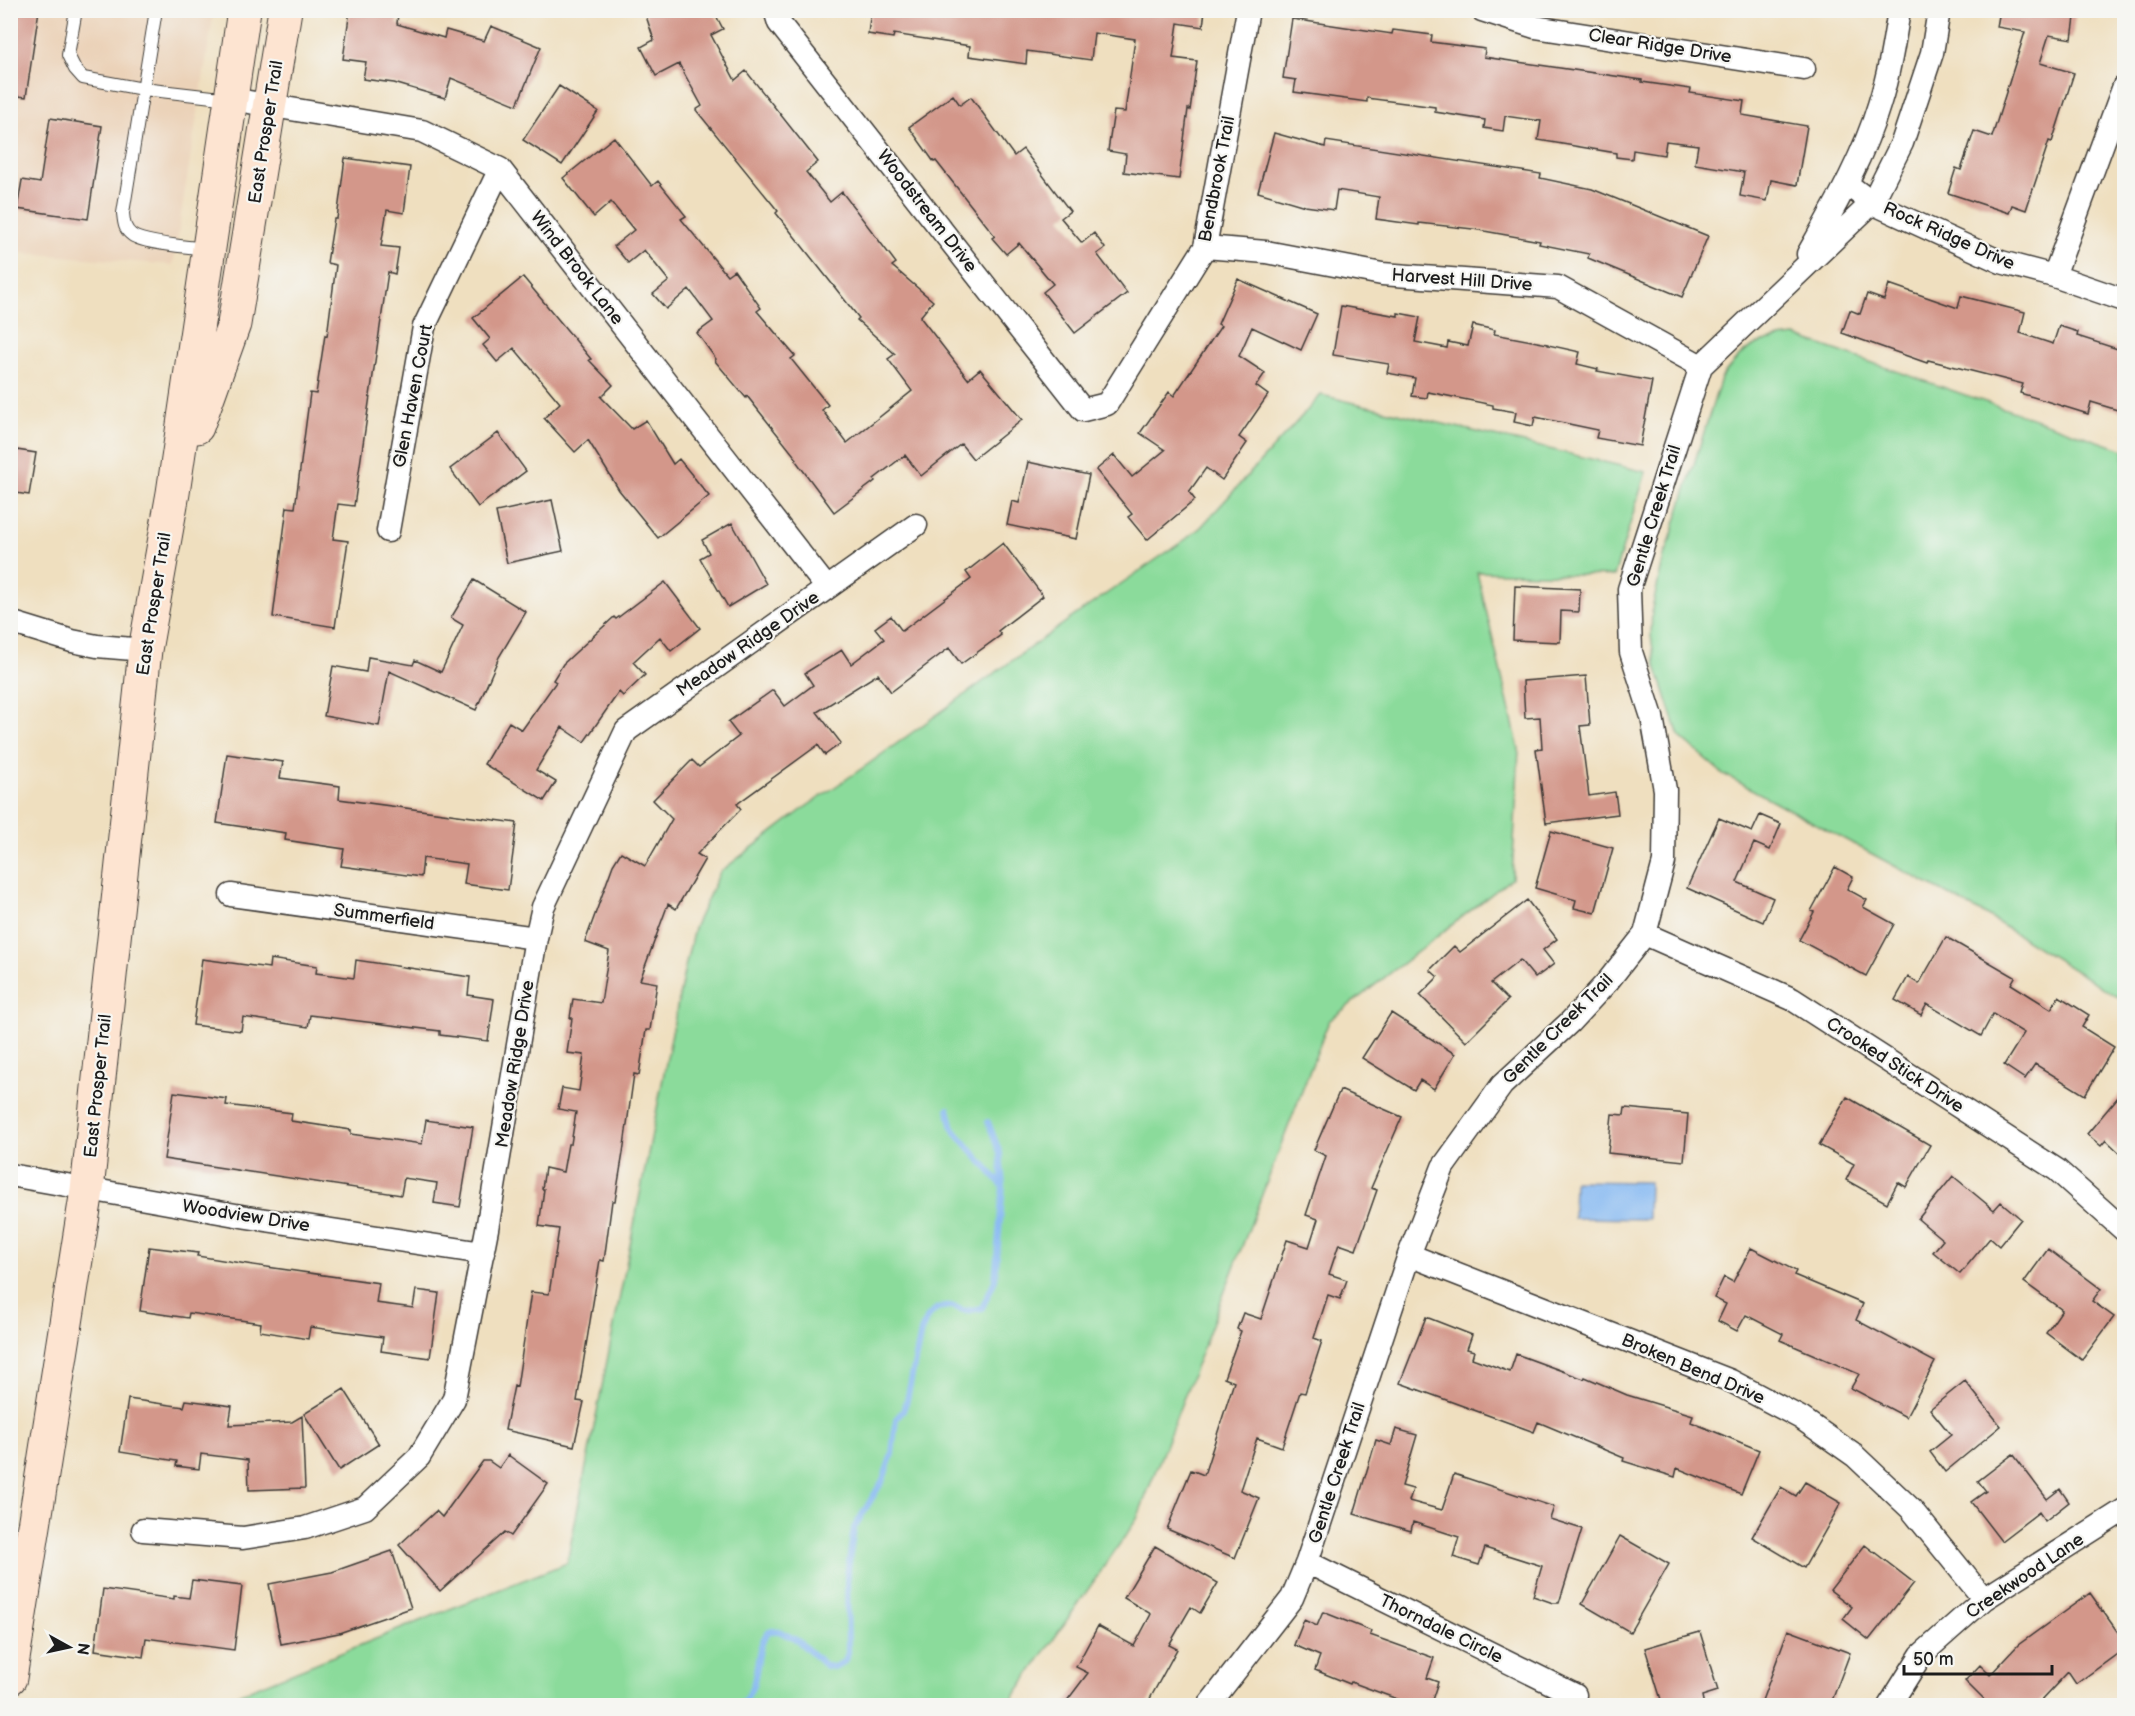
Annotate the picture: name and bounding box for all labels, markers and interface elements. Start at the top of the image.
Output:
street label: Clear Ridge Drive [1587,24,1733,68]
street label: East Prosper Trail [244,59,288,205]
street label: Bendbrook Trail [1194,114,1240,244]
street label: Woodstream Drive [873,146,982,277]
street label: Rock Ridge Drive [1880,198,2018,275]
street label: Wind Brook Lane [526,207,628,329]
street label: Harvest Hill Drive [1391,265,1533,295]
street label: Glen Haven Court [389,322,437,469]
street label: Gentle Creek Trail [1622,443,1686,589]
street label: East Prosper Trail [132,531,176,677]
street label: Meadow Ridge Drive [673,587,824,701]
street label: Summerfield [332,900,436,934]
street label: Gentle Creek Trail [1499,970,1617,1088]
street label: Meadow Ridge Drive [491,978,539,1149]
street label: East Prosper Trail [80,1013,116,1159]
street label: Crooked Stick Drive [1822,1013,1968,1117]
street label: Woodview Drive [181,1196,312,1237]
street label: Broken Bend Drive [1618,1329,1768,1409]
street label: Gentle Creek Trail [1304,1400,1370,1546]
street label: Creekwood Lane [1962,1529,2088,1623]
street label: Thorndale Circle [1376,1590,1506,1668]
north arrow [39,1617,99,1677]
scale bar [1904,1638,2052,1676]
text: N [72,1642,93,1656]
text: 50 m [1913,1649,1954,1670]

